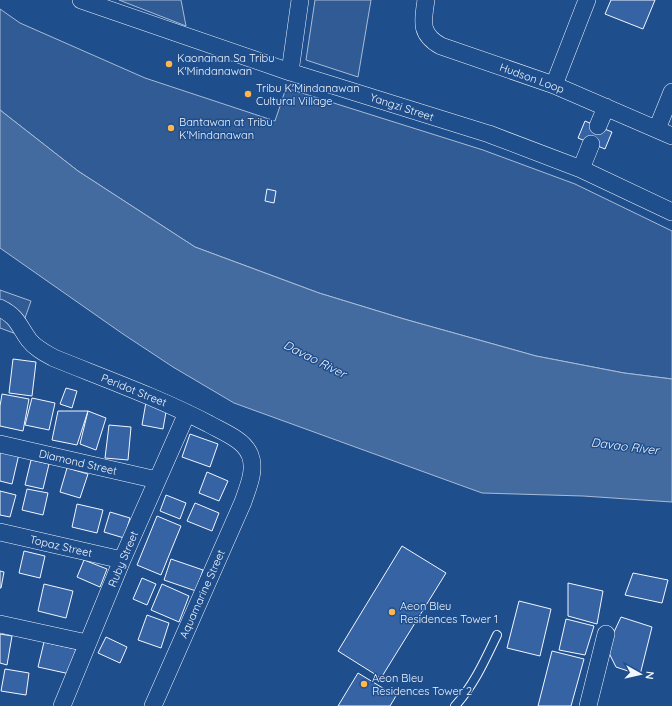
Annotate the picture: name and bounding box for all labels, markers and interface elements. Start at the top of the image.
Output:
place label: Kaonanan Sa Tribu K'Mindanawan [177,51,275,78]
marker: Kaonanan Sa Tribu K'Mindanawan [164,59,174,69]
street label: Hudson Loop [498,60,567,96]
place label: Tribu K'Mindanawan Cultural Village [256,81,360,108]
marker: Tribu K'Mindanawan Cultural Village [243,89,253,99]
street label: Yangzi Street [368,90,436,124]
place label: Bantawan at Tribu K'Mindanawan [179,115,273,142]
marker: Bantawan at Tribu K'Mindanawan [166,123,176,133]
water label: Davao River [281,337,350,382]
street label: Peridot Street [99,371,169,410]
water label: Davao River [590,434,661,458]
street label: Diamond Street [38,446,119,478]
street label: Ruby Street [105,529,141,589]
street label: Topaz Street [28,532,94,560]
street label: Aquamarine Street [176,547,228,641]
place label: Aeon Bleu Residences Tower 1 [400,599,498,626]
marker: Aeon Bleu Residences Tower 1 [387,607,397,617]
north arrow [620,654,660,694]
text: N [642,670,657,680]
place label: Aeon Bleu Residences Tower 2 [372,671,472,698]
marker: Aeon Bleu Residences Tower 2 [359,679,369,689]

